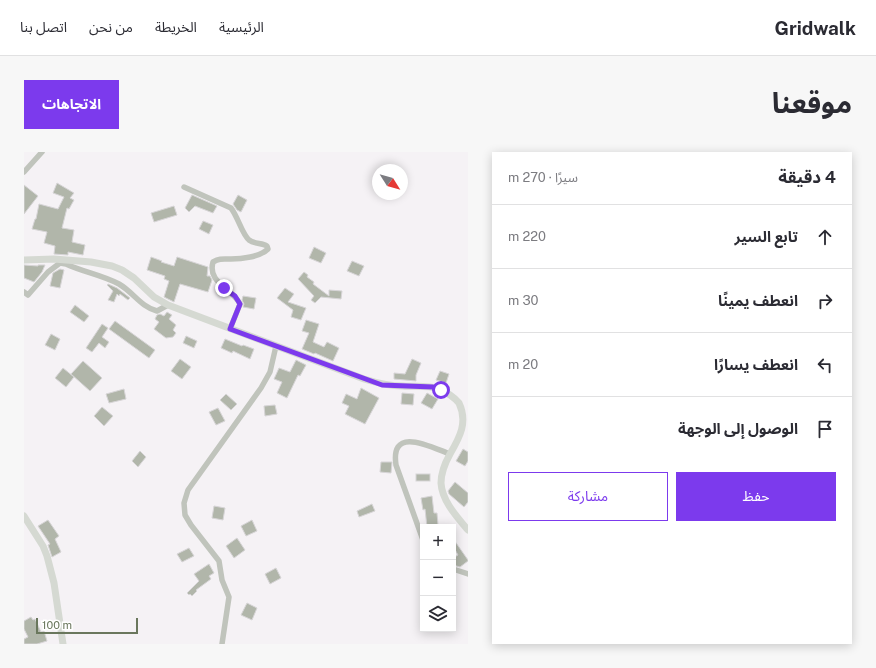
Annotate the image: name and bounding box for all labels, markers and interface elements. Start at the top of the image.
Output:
text: Gridwalk [775,17,856,39]
text: اتصل بنا [20,19,67,35]
text: من نحن [89,19,133,35]
text: الخريطة [155,19,197,35]
text: الرئيسية [219,19,264,35]
button: الاتجاهات [24,80,119,129]
text: موقعنا [772,86,852,119]
north arrow [372,164,408,200]
text: 4 دقيقة [778,167,836,187]
text: سيرًا · 270 m [508,170,578,185]
icon: ahead [814,226,836,248]
text: تابع السير [734,228,798,245]
text: 220 m [508,229,546,244]
route end [215,279,233,297]
icon: right [814,290,836,312]
text: انعطف يمينًا [718,292,798,309]
text: 30 m [508,293,538,308]
icon: left [814,354,836,376]
text: انعطف يسارًا [714,356,798,373]
text: 20 m [508,357,538,372]
route start [432,381,450,399]
icon: arrive [814,418,836,440]
text: الوصول إلى الوجهة [678,420,798,437]
button: مشاركة [508,472,668,521]
button: حفظ [676,472,836,521]
map controls [420,524,456,632]
button: + [420,524,456,560]
button: − [420,560,456,596]
button: layers [420,596,456,632]
scale bar [36,616,138,635]
text: 100 m [42,619,72,631]

